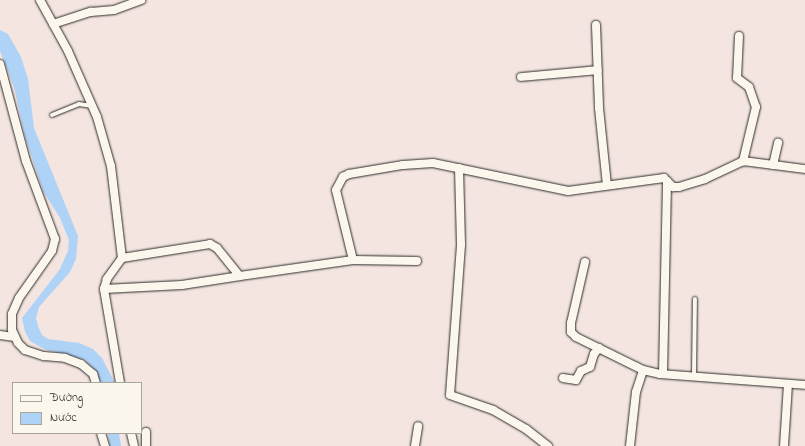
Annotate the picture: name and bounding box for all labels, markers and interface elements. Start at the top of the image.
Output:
legend [12,382,142,434]
text: Đường [50,389,83,407]
text: Nước [50,409,77,427]

